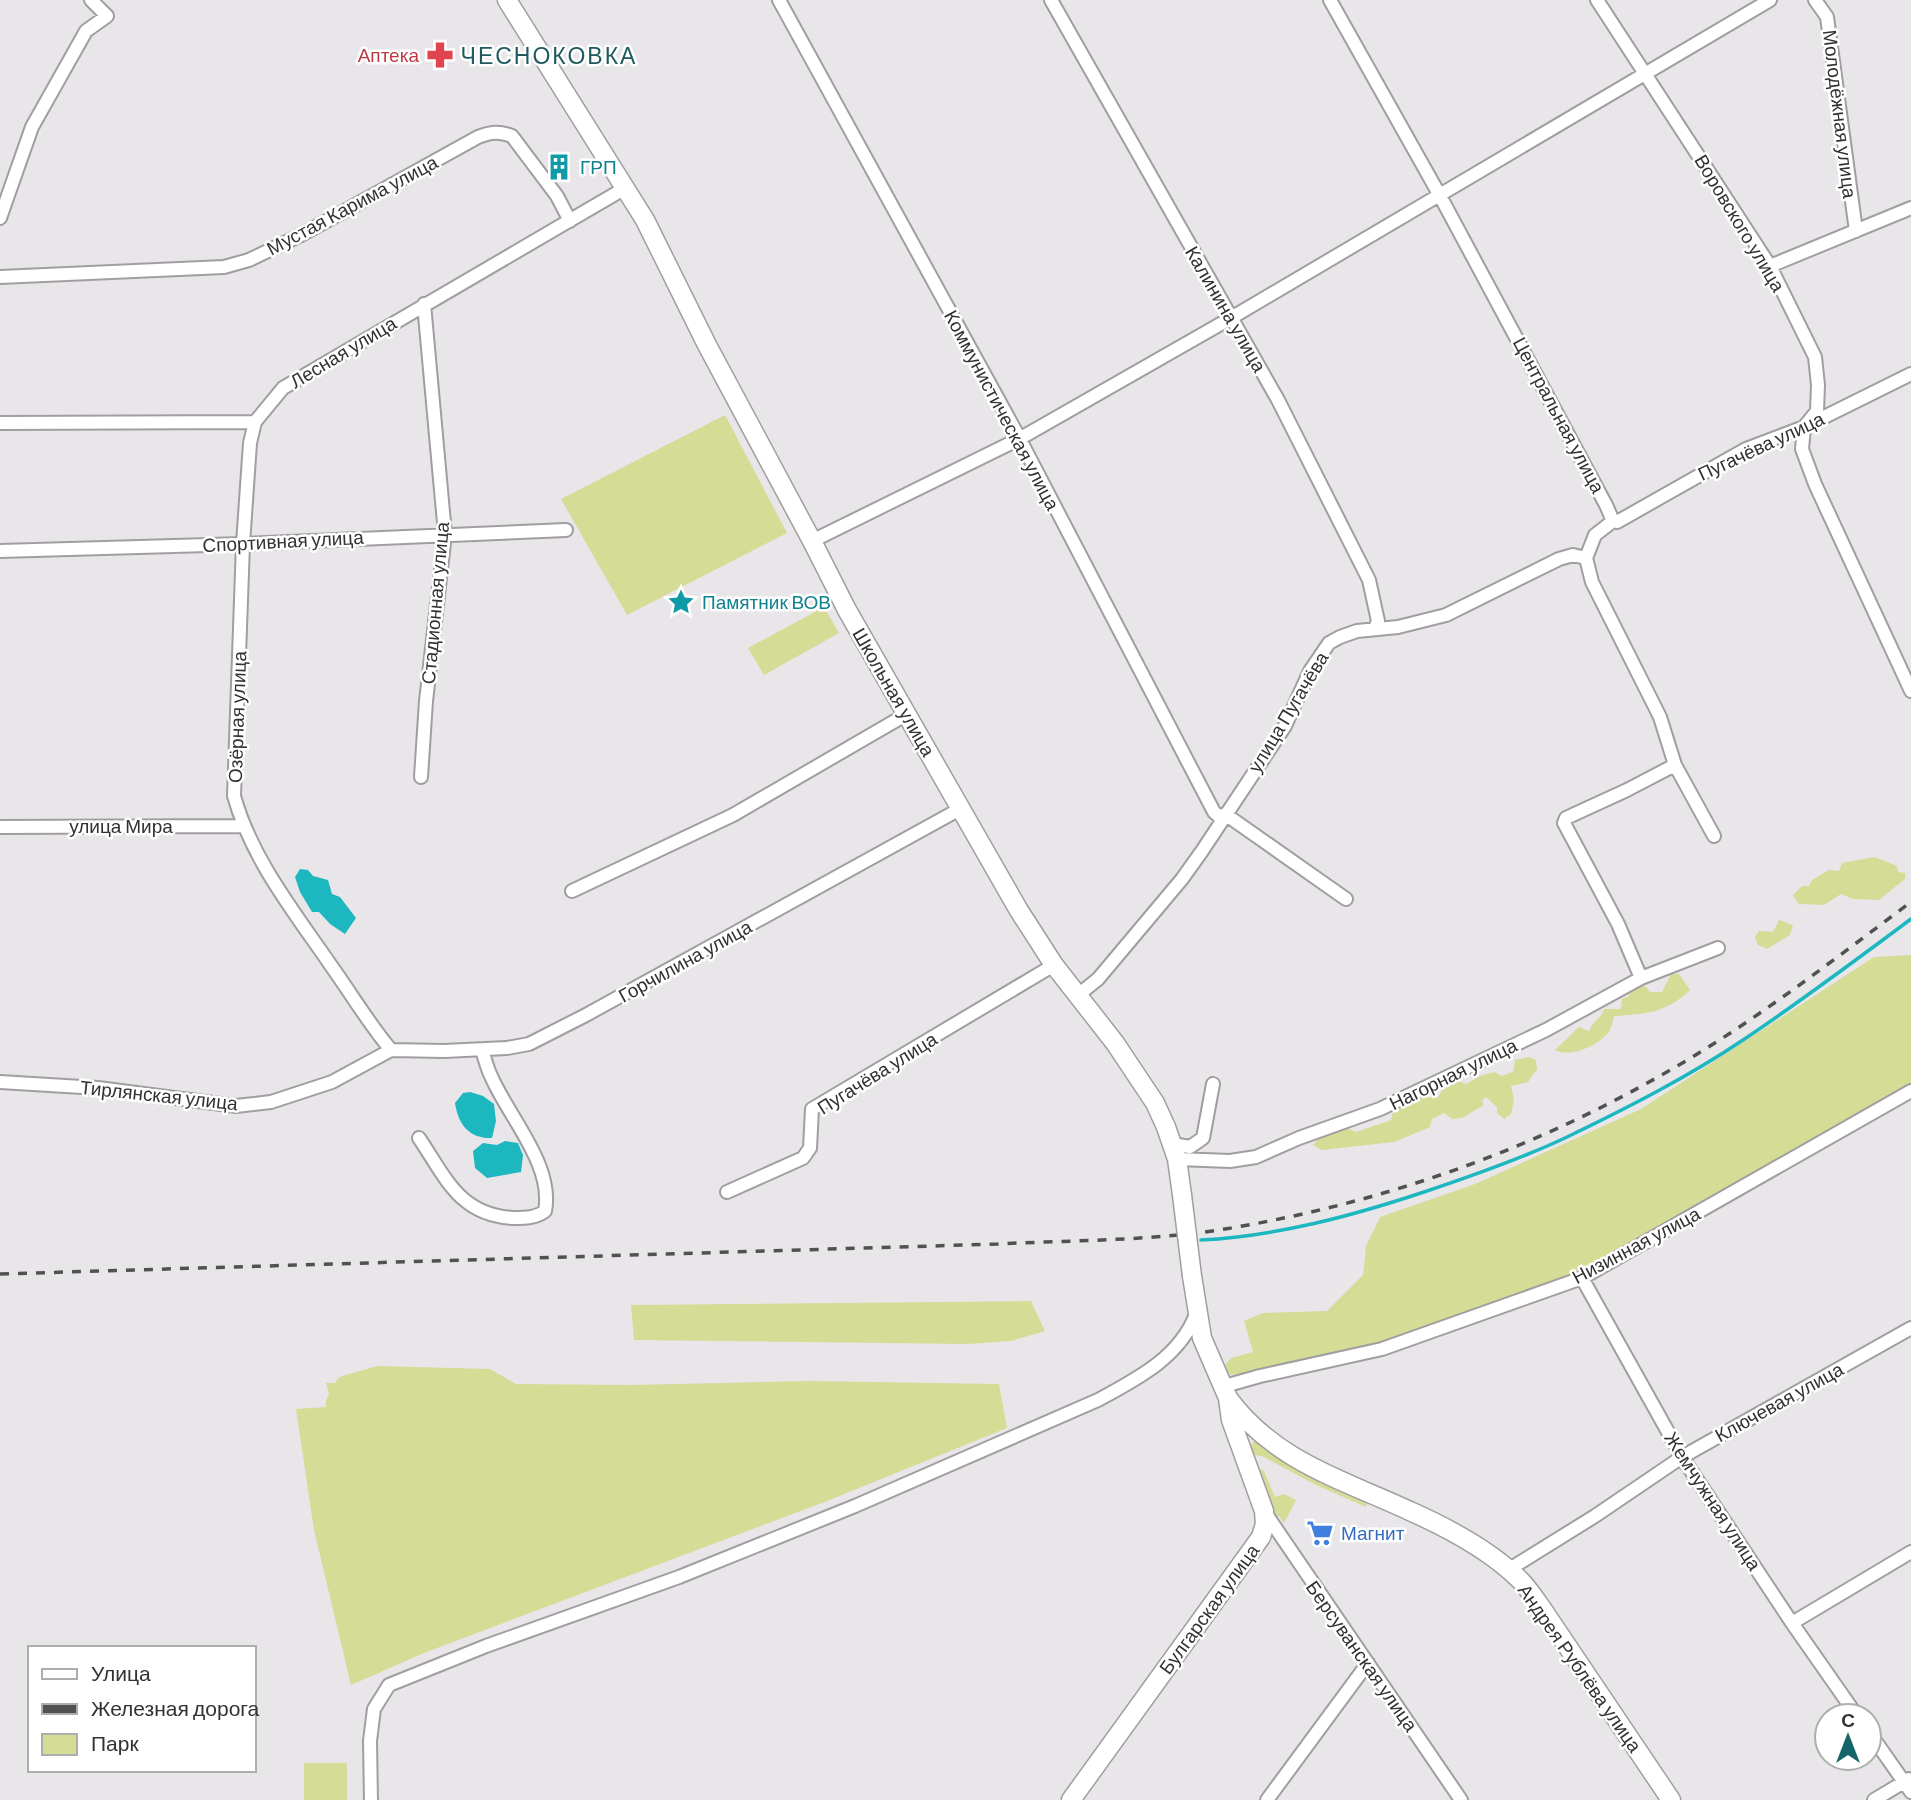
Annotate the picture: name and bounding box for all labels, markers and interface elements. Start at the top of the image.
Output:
street label: Молодёжная улица [1819,28,1862,200]
pharmacy icon: Аптека [425,40,455,70]
district label: ЧЕСНОКОВКА [461,41,637,69]
place label: Аптека [358,43,419,66]
street label: Мустая Карима улица [262,149,442,259]
street label: Воровского улица [1690,150,1791,296]
building icon: ГРП [544,152,574,182]
place label: ГРП [580,155,617,178]
street label: Калинина улица [1181,242,1272,376]
street label: Коммунистическая улица [940,306,1065,514]
street label: Лесная улица [285,311,400,392]
street label: Центральная улица [1509,333,1610,497]
street label: Пугачёва улица [1694,406,1828,485]
street label: Стадионная улица [416,520,453,685]
street label: Спортивная улица [202,525,365,556]
place icon: Памятник ВОВ [666,587,696,617]
place label: Памятник ВОВ [702,590,831,613]
street label: Школьная улица [848,623,941,760]
street label: улица Пугачёва [1242,647,1333,776]
street label: Озёрная улица [223,650,250,783]
street label: улица Мира [69,814,173,837]
street label: Горчилина улица [614,914,756,1007]
street label: Пугачёва улица [813,1026,941,1119]
street label: Нагорная улица [1385,1032,1521,1114]
street label: Тирлянская улица [79,1075,239,1114]
street label: Низинная улица [1568,1201,1704,1288]
street label: Ключевая улица [1711,1357,1847,1446]
street label: Жемчужная улица [1660,1427,1767,1575]
supermarket icon: Магнит [1305,1518,1335,1548]
place label: Магнит [1341,1521,1405,1544]
street label: Булгарская улица [1154,1539,1264,1678]
street label: Берсуванская улица [1302,1576,1423,1736]
street label: Андрея Рублёва улица [1514,1579,1647,1757]
legend [28,1646,256,1772]
text: Улица [91,1660,151,1685]
text: Железная дорога [91,1695,260,1720]
north arrow [1813,1702,1883,1772]
text: С [1841,1708,1855,1731]
text: Парк [91,1730,139,1755]

